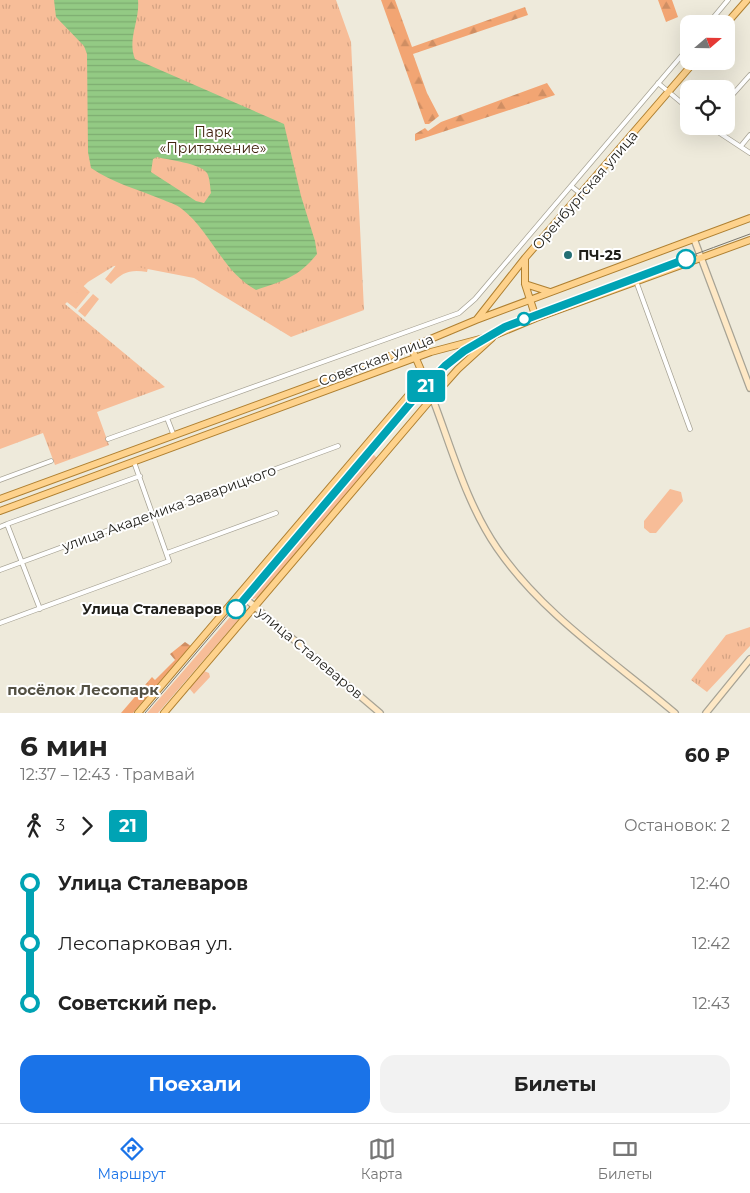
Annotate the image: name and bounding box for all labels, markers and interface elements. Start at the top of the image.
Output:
north arrow [680,15,735,70]
map controls [680,15,735,135]
button: locate [680,80,735,135]
park label: Парк «Притяжение» [160,123,266,157]
street label: Оренбургская улица [528,127,642,253]
place label: ПЧ-25 [578,246,621,264]
marker: ПЧ-25 [562,249,574,261]
unlabelled marker [676,249,696,269]
unlabelled marker [517,312,531,326]
street label: Советская улица [316,330,436,390]
line badge: 21 [404,370,448,402]
text: 21 [417,375,435,397]
street label: улица Академика Заварицкого [59,461,279,556]
marker: Улица Сталеваров [226,599,246,619]
place label: Улица Сталеваров [82,600,222,618]
street label: улица Сталеваров [252,603,367,703]
district label: посёлок Лесопарк [7,680,159,699]
text: 6 мин [20,729,108,763]
text: 60 ₽ [685,744,730,767]
text: 12:37 – 12:43 · Трамвай [20,765,195,784]
icon: walk [20,812,48,840]
icon: forward [73,812,101,840]
text: 21 [119,815,137,837]
text: 3 [56,816,65,835]
text: Остановок: 2 [624,816,730,835]
text: Улица Сталеваров [58,872,248,895]
text: 12:40 [691,874,730,893]
text: Лесопарковая ул. [58,932,232,955]
text: 12:42 [692,934,730,953]
text: Советский пер. [58,992,216,1015]
text: 12:43 [692,994,730,1013]
button: Поехали [20,1055,370,1113]
button: Билеты [380,1055,730,1113]
tab: Маршрут [98,1135,166,1183]
tab: Карта [361,1135,403,1183]
tab: Билеты [598,1135,652,1183]

